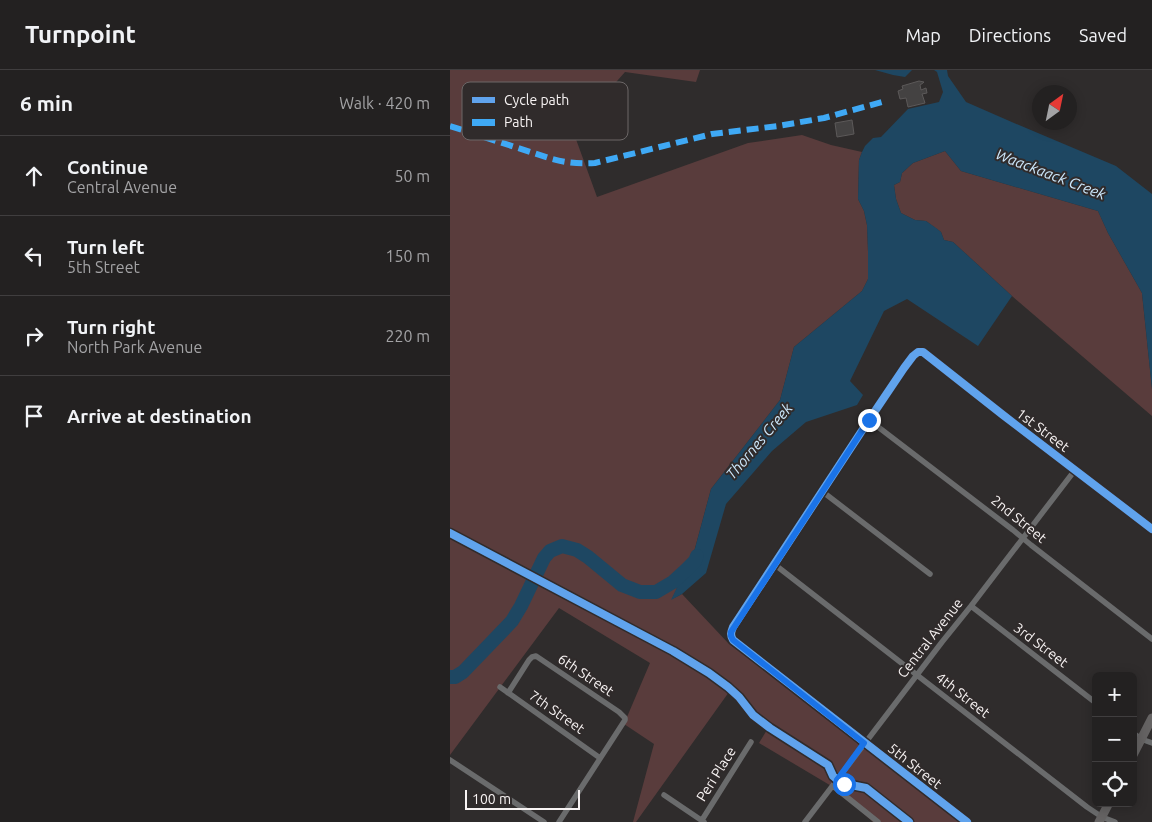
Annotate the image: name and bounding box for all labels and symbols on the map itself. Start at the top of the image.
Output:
legend [462,82,628,140]
north arrow [1032,85,1077,130]
text: Cycle path [504,92,569,108]
text: Path [504,114,533,130]
water label: Waackaack Creek [994,145,1109,203]
water label: Thornes Creek [722,399,796,482]
street label: 1st Street [1014,405,1073,455]
route end [858,409,881,432]
street label: 2nd Street [988,492,1050,546]
street label: Central Avenue [894,595,966,681]
street label: 3rd Street [1011,619,1072,671]
street label: 6th Street [555,651,617,700]
street label: 4th Street [933,669,993,721]
street label: 7th Street [526,687,588,737]
street label: 5th Street [885,740,945,792]
street label: Peri Place [693,744,739,804]
route start [833,773,856,796]
scale bar [465,787,580,810]

